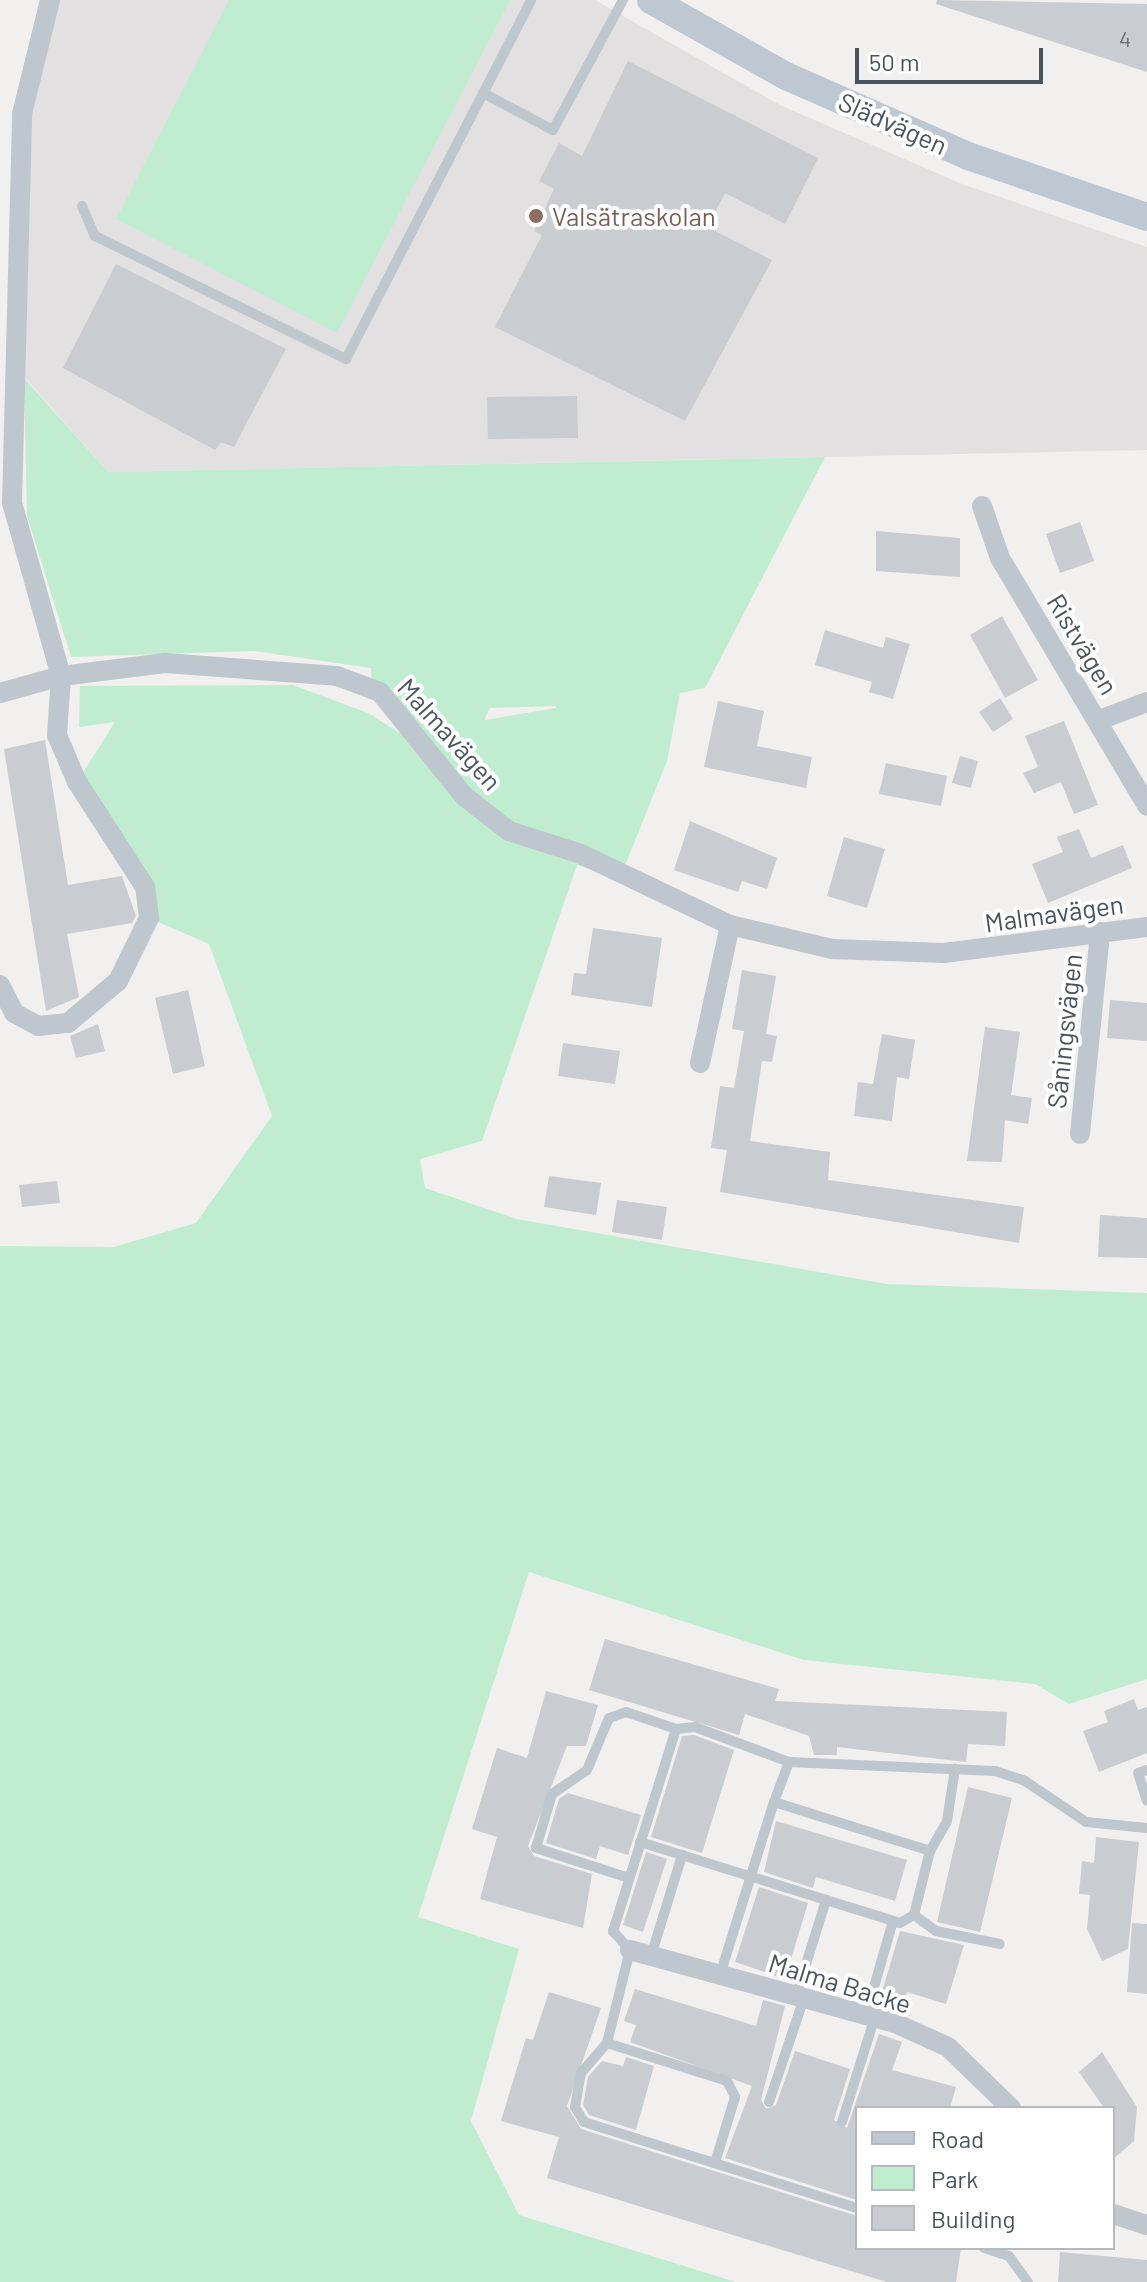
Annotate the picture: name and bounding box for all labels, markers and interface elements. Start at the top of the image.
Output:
house number: 4 [1119,26,1131,52]
scale bar [859,32,1047,82]
text: 50 m [869,47,920,76]
street label: Slädvägen [834,85,952,161]
place label: Valsätraskolan [552,200,716,232]
marker: Valsätraskolan [527,207,545,225]
street label: Ristvägen [1041,588,1125,700]
street label: Malmavägen [392,672,508,796]
street label: Malmavägen [983,888,1125,938]
street label: Såningsvägen [1040,952,1088,1110]
street label: Malma Backe [765,1947,915,2019]
legend [855,2106,1115,2250]
text: Road [931,2124,984,2153]
text: Park [931,2164,978,2193]
text: Building [931,2204,1015,2233]

